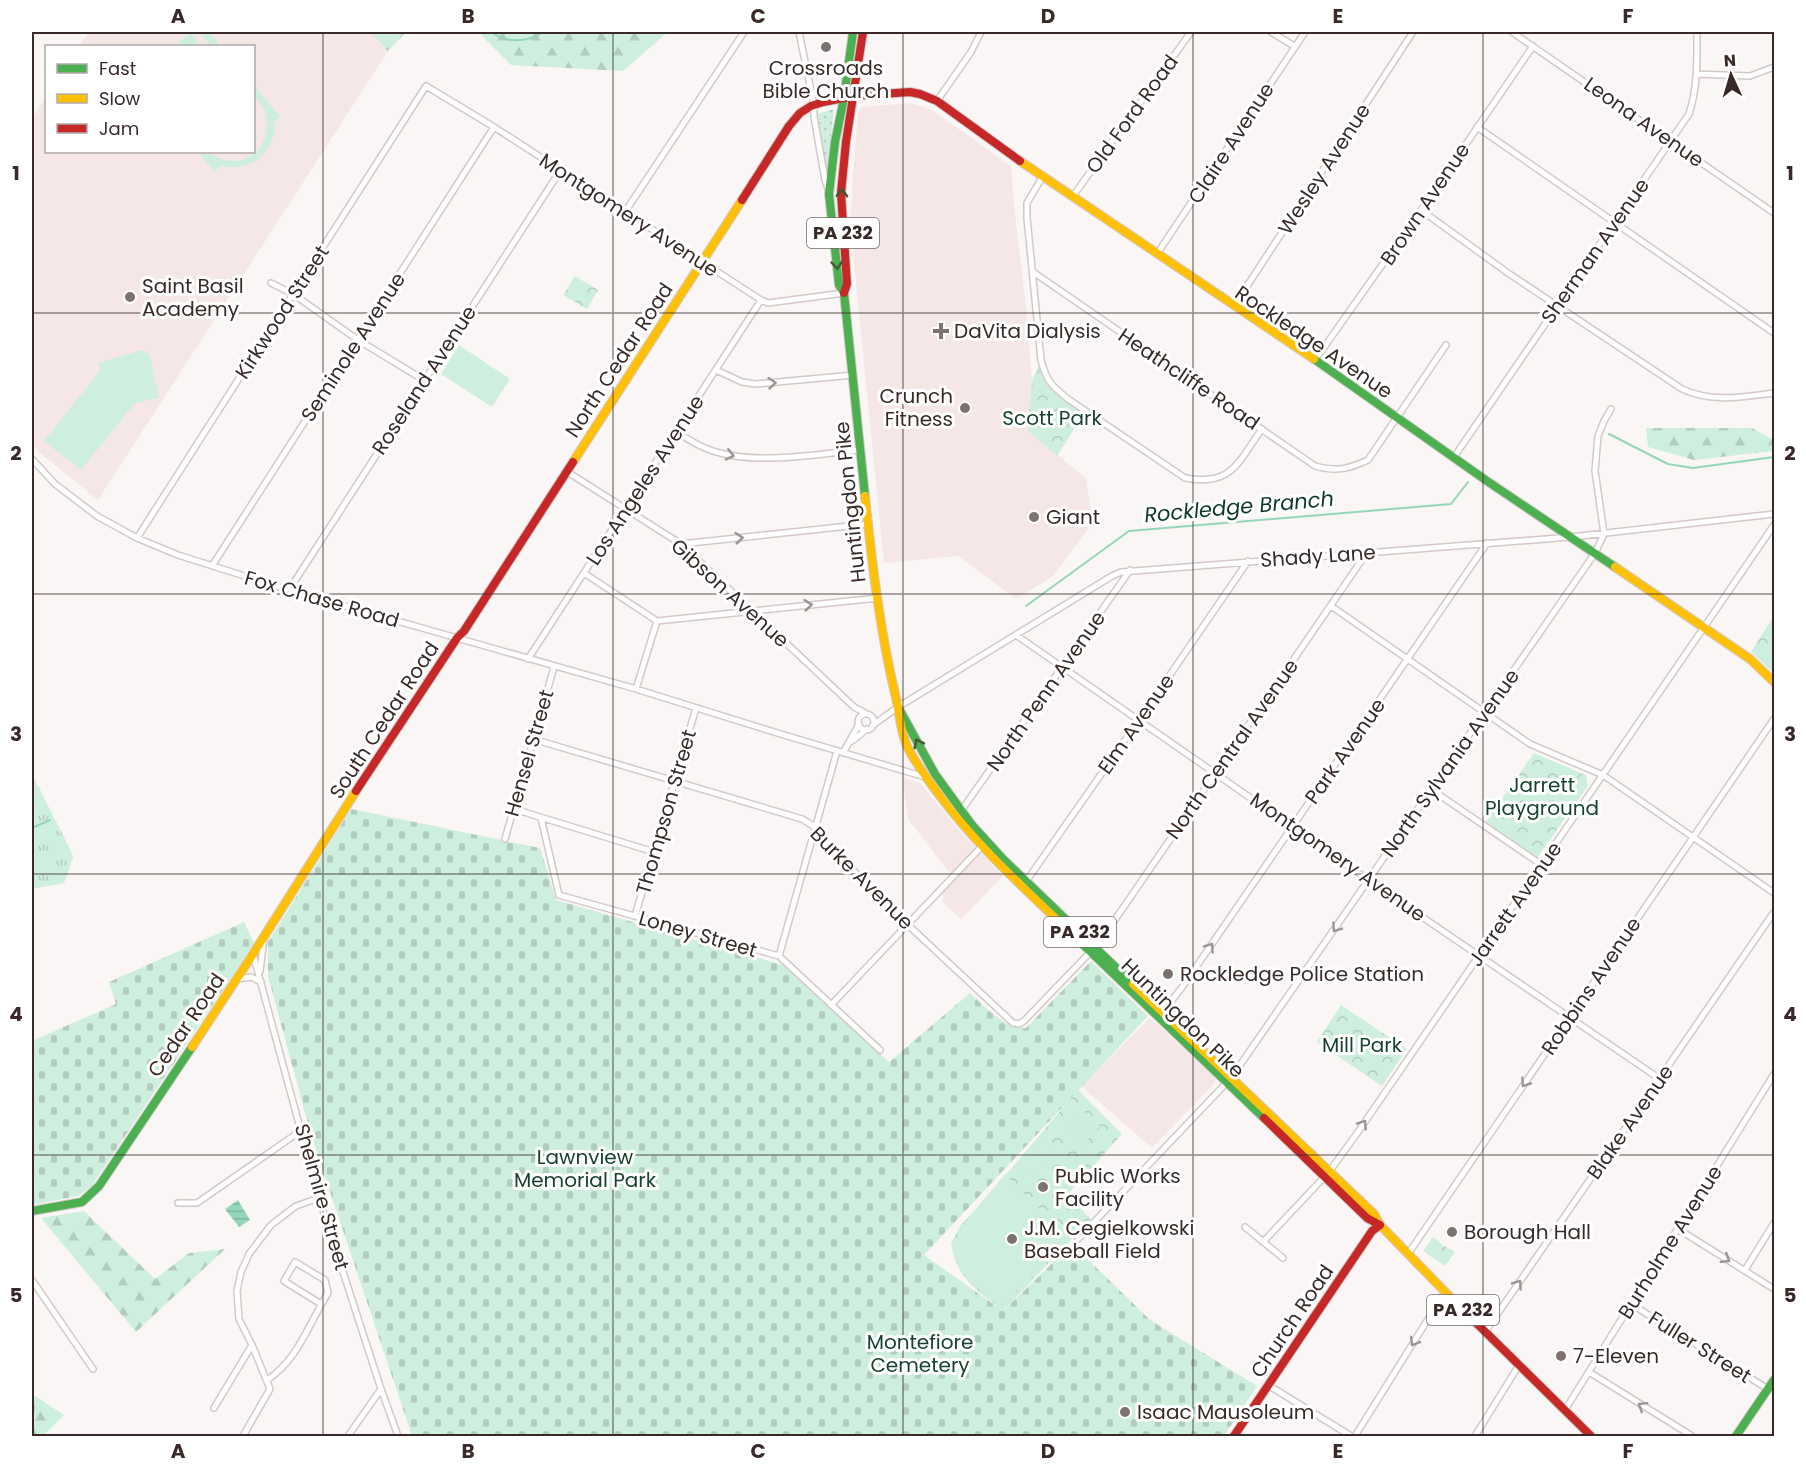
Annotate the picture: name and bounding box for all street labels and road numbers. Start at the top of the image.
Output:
street label: Old Ford Road [1079,49,1185,179]
street label: Leona Avenue [1578,70,1710,174]
street label: Claire Avenue [1181,77,1281,209]
street label: Wesley Avenue [1271,98,1377,240]
street label: Brown Avenue [1374,137,1476,271]
street label: Montgomery Avenue [534,146,724,284]
street label: Sherman Avenue [1534,173,1656,329]
road number: PA 232 [807,218,879,248]
street label: Kirkwood Street [228,240,336,384]
street label: Seminole Avenue [294,267,412,427]
street label: North Cedar Road [558,277,680,443]
street label: Rockledge Avenue [1230,279,1398,405]
street label: Roseland Avenue [365,300,483,460]
street label: Heathcliffe Road [1113,321,1265,437]
street label: Los Angeles Avenue [579,390,711,570]
street label: Huntingdon Pike [828,420,872,584]
street label: Gibson Avenue [665,532,795,654]
street label: Shady Lane [1259,538,1377,574]
street label: Fox Chase Road [241,564,403,634]
street label: North Penn Avenue [980,605,1112,777]
street label: South Cedar Road [323,636,445,804]
street label: North Central Avenue [1159,653,1305,845]
street label: North Sylvania Avenue [1374,663,1526,863]
street label: Elm Avenue [1091,668,1181,780]
street label: Hensel Street [498,686,560,820]
street label: Park Avenue [1298,692,1392,810]
street label: Thompson Street [629,726,703,898]
street label: Montgomery Avenue [1245,786,1431,928]
street label: Burke Avenue [804,820,920,936]
street label: Jarrett Avenue [1462,836,1568,972]
street label: Loney Street [636,904,760,964]
street label: Robbins Avenue [1534,912,1648,1060]
road number: PA 232 [1044,917,1116,947]
street label: Huntingdon Pike [1115,952,1251,1084]
street label: Cedar Road [141,968,231,1082]
street label: Blake Avenue [1580,1059,1680,1185]
street label: Shelmire Street [288,1120,356,1274]
street label: Burholme Avenue [1611,1160,1729,1324]
street label: Church Road [1244,1259,1340,1383]
road number: PA 232 [1427,1295,1499,1325]
street label: Fuller Street [1643,1304,1757,1390]

